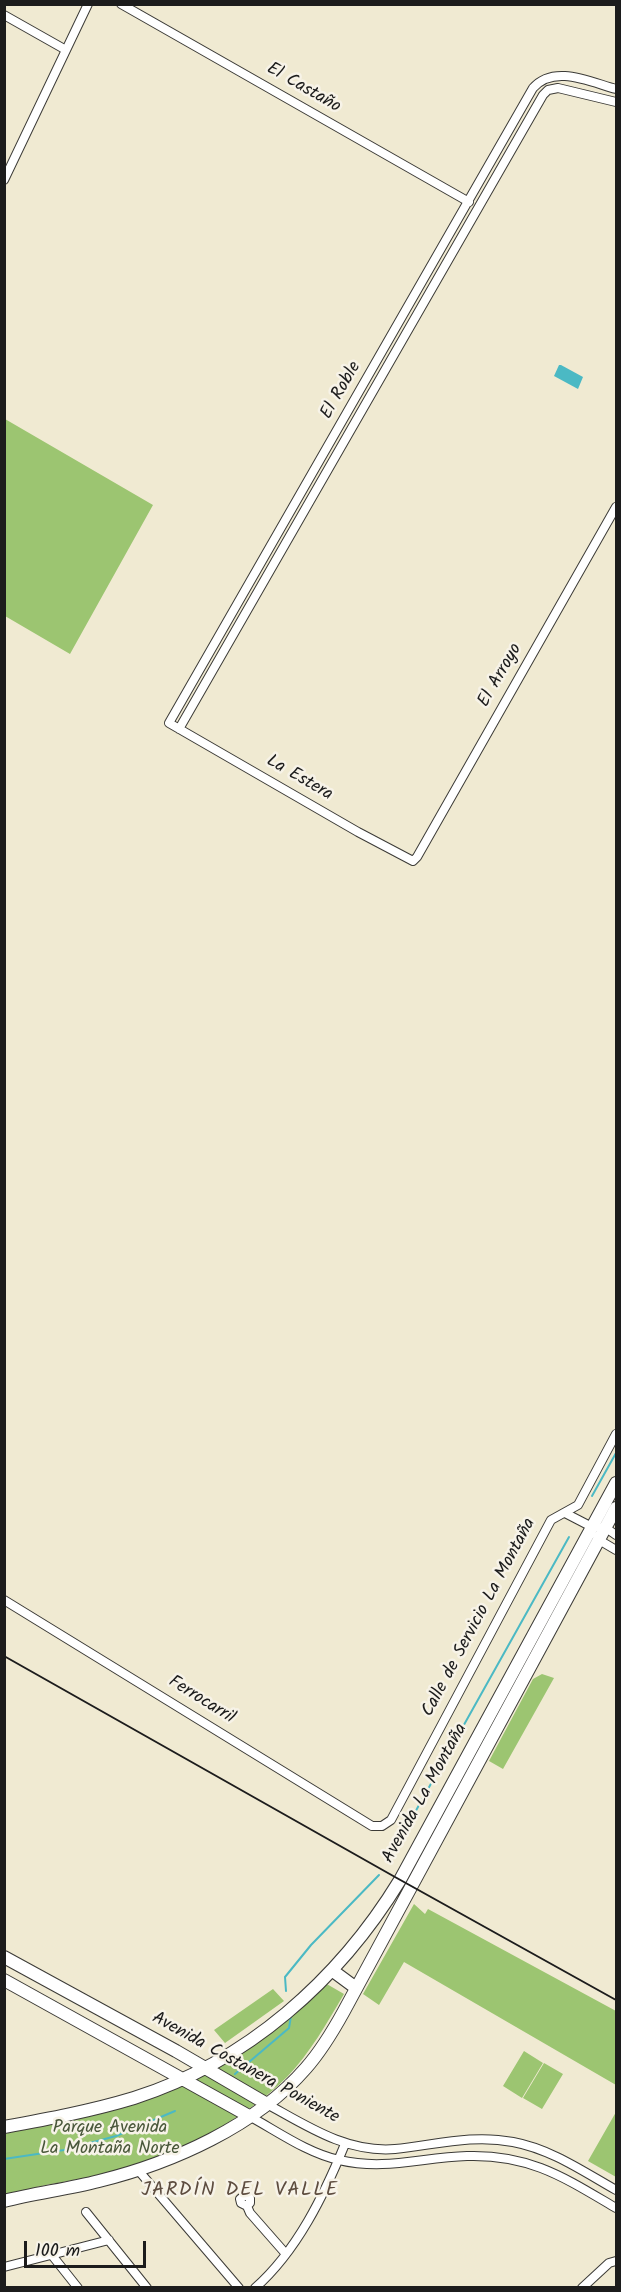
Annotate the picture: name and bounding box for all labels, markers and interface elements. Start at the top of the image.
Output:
street label: El Castaño [262,59,344,119]
street label: El Roble [317,358,367,424]
street label: El Arroyo [474,640,528,712]
street label: La Estera [262,751,336,807]
street label: Calle de Servicio La Montaña [418,1515,542,1721]
street label: Ferrocarril [164,1672,238,1730]
street label: Avenida La Montaña [379,1721,473,1867]
street label: Avenida Costanera Poniente [147,2008,343,2130]
park label: Parque Avenida La Montaña Norte [40,2118,180,2160]
district label: JARDÍN DEL VALLE [141,2180,339,2204]
scale bar [27,2229,148,2267]
text: 100 m [35,2237,80,2266]

